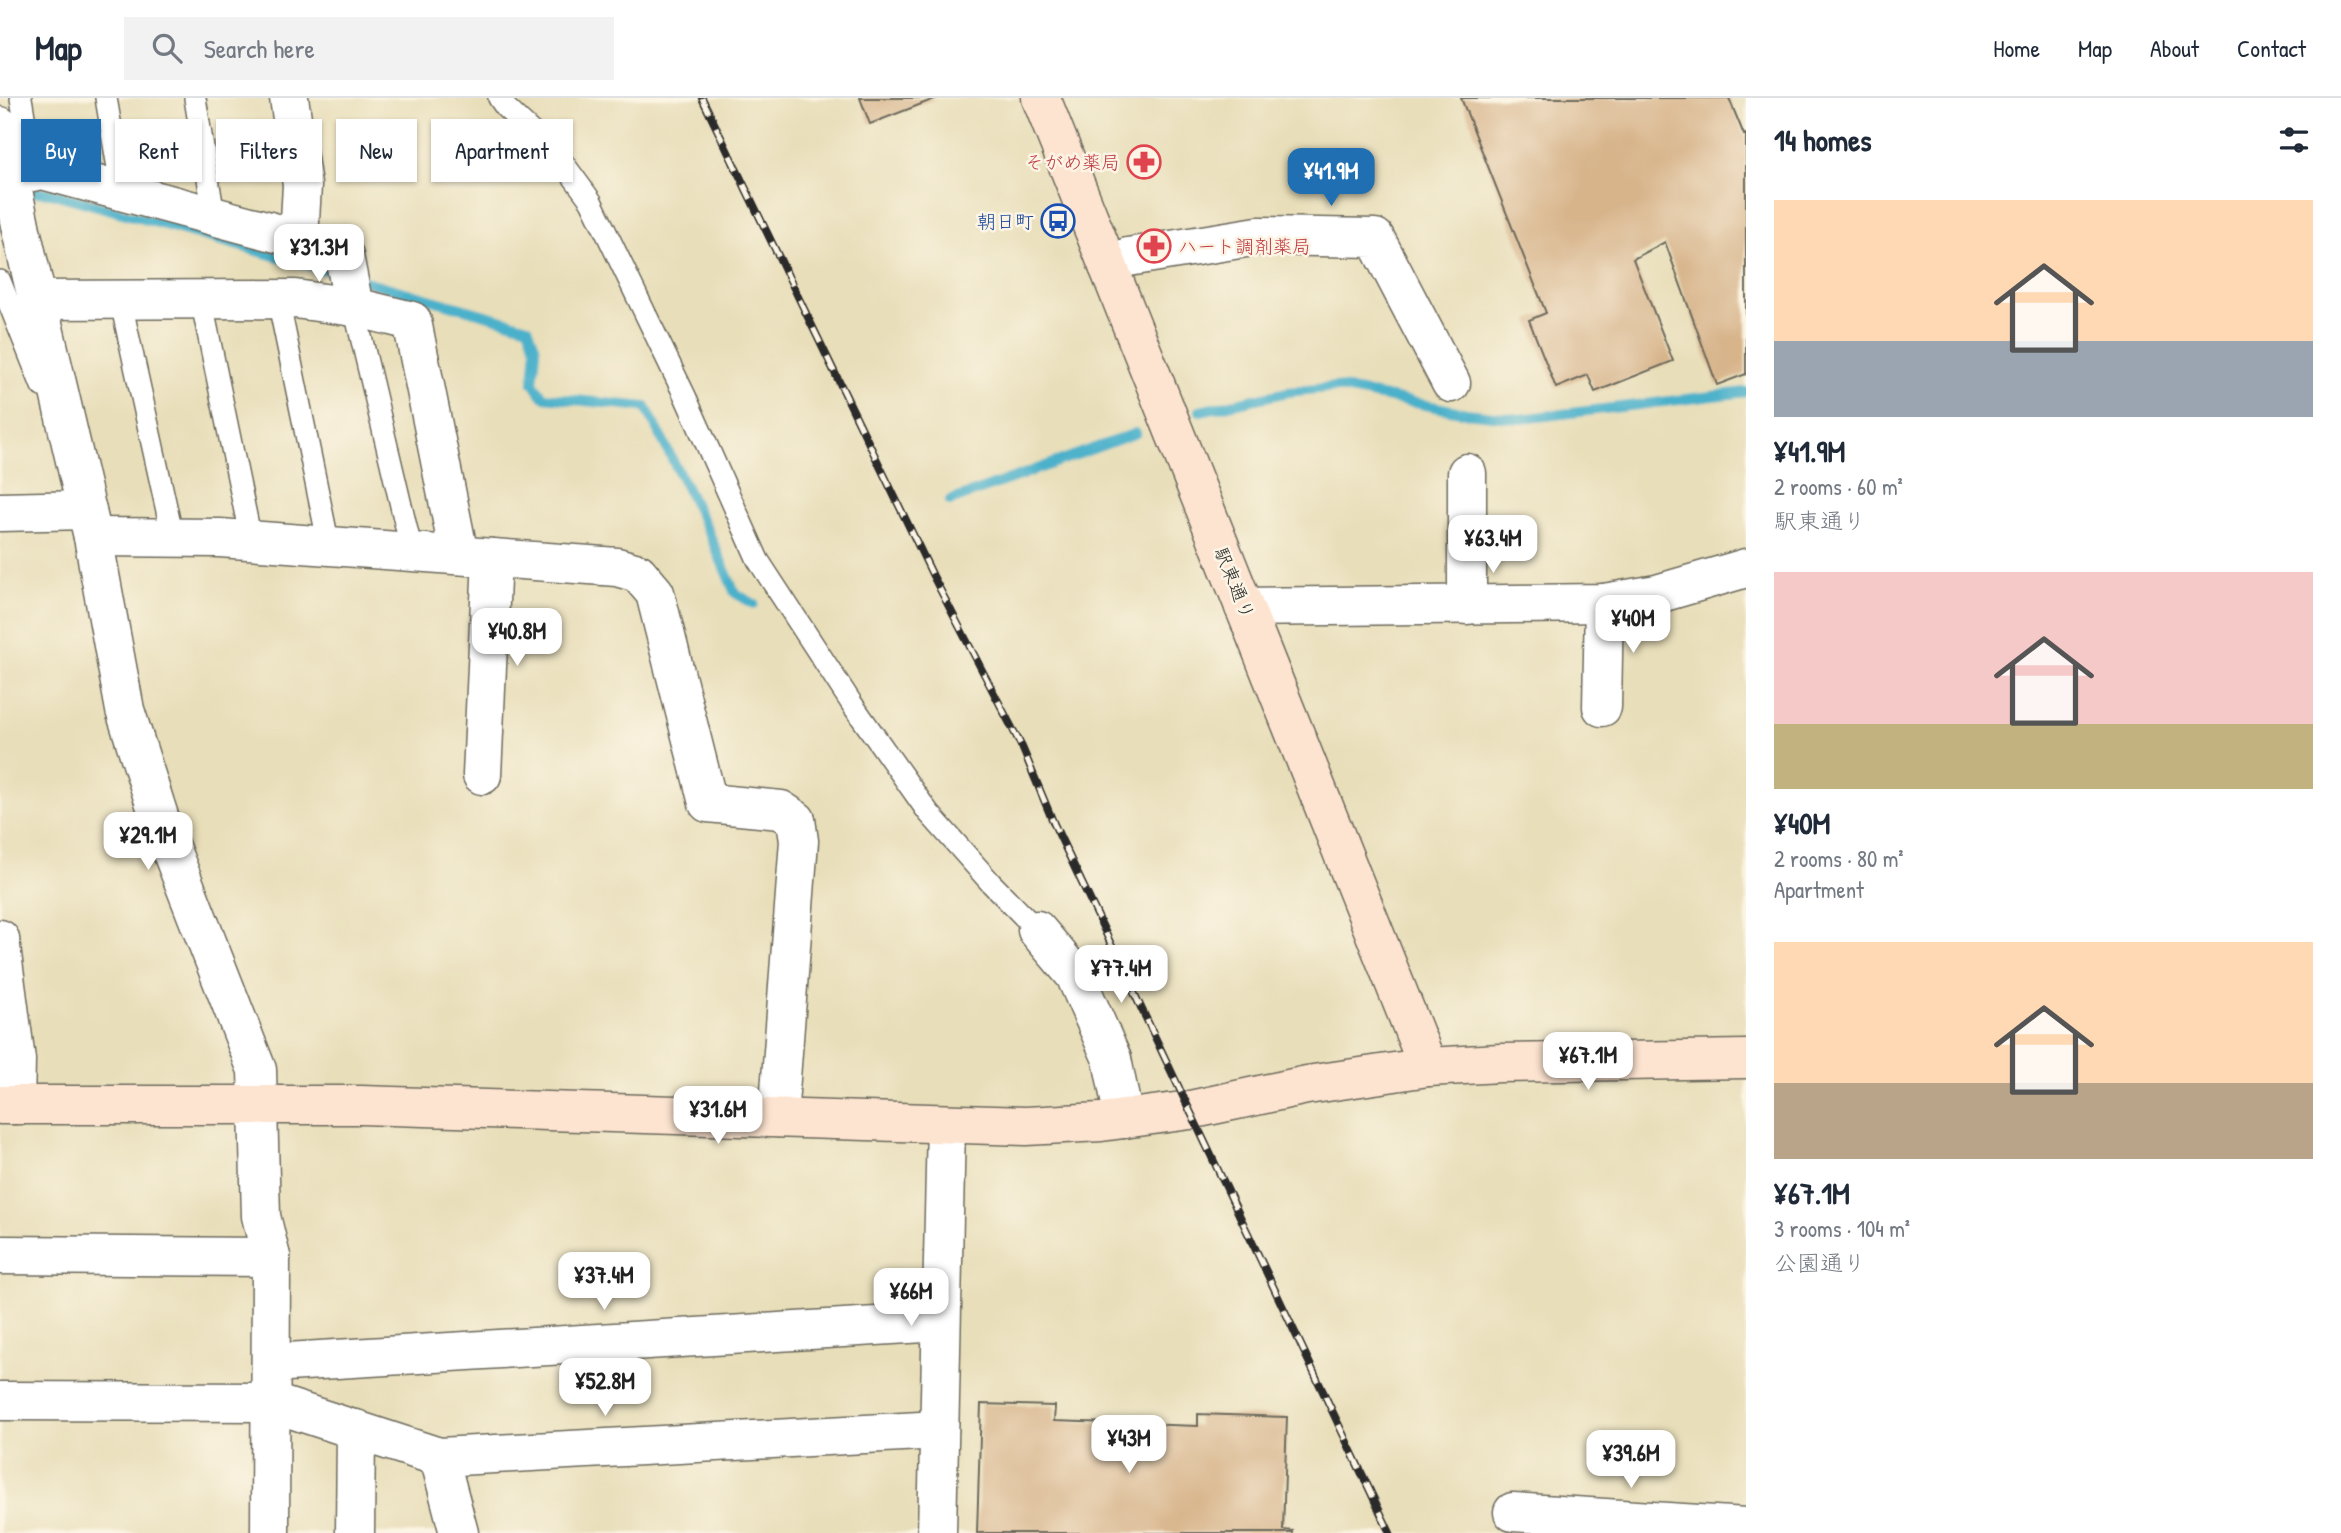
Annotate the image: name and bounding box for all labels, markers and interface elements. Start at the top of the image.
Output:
search box [124,17,614,80]
text: Map [35,26,82,70]
icon: search [148,29,186,67]
text: Search here [204,31,315,66]
text: Home [1993,32,2040,64]
text: Map [2078,32,2112,64]
text: About [2150,32,2199,64]
text: Contact [2237,32,2306,64]
chip: Buy [21,119,101,182]
chip: Rent [115,119,202,182]
chip: Filters [216,119,322,182]
chip: New [336,119,417,182]
chip: Apartment [431,119,573,182]
text: 14 homes [1774,120,1872,160]
icon: filters [2275,121,2313,159]
pharmacy icon: そがめ薬局 [1125,143,1163,181]
pin: ¥41.9M [1274,148,1388,208]
place label: そがめ薬局 [1025,149,1120,175]
text: ¥41.9M [1304,155,1358,186]
bus stop icon: 朝日町 [1039,202,1077,240]
place label: 朝日町 [977,208,1034,234]
pin: ¥31.3M [262,225,376,284]
pharmacy icon: ハート調剤薬局 [1135,227,1173,265]
text: ¥31.3M [290,231,348,262]
place label: ハート調剤薬局 [1178,233,1311,259]
icon: home [1981,245,2107,371]
text: ¥41.9M [1774,431,1845,471]
text: 2 rooms · 60 m² [1774,471,1903,502]
text: 駅東通り [1774,505,1866,536]
pin: ¥63.4M [1436,516,1550,575]
text: ¥63.4M [1464,522,1522,553]
street label: 駅東通り [1209,543,1261,623]
pin: ¥40M [1592,596,1674,655]
text: ¥40M [1611,602,1655,633]
pin: ¥40.8M [460,608,574,668]
text: ¥40.8M [488,615,546,646]
icon: home [1981,618,2107,744]
text: ¥40M [1774,803,1830,843]
pin: ¥29.1M [91,812,205,872]
text: ¥29.1M [120,819,176,850]
text: 2 rooms · 80 m² [1774,843,1904,874]
text: Apartment [1774,874,1864,905]
pin: ¥77.4M [1064,946,1178,1005]
text: ¥77.4M [1091,952,1151,983]
icon: home [1981,987,2107,1113]
pin: ¥67.1M [1531,1032,1645,1092]
text: ¥67.1M [1559,1039,1617,1070]
pin: ¥31.6M [661,1086,775,1146]
text: ¥31.6M [689,1093,747,1124]
text: ¥67.1M [1774,1173,1850,1213]
text: 3 rooms · 104 m² [1774,1213,1910,1244]
text: 公園通り [1774,1247,1866,1278]
pin: ¥37.4M [547,1252,661,1312]
text: ¥37.4M [574,1259,634,1290]
pin: ¥66M [870,1268,952,1328]
text: ¥66M [890,1275,932,1306]
pin: ¥52.8M [548,1358,662,1418]
text: ¥52.8M [575,1365,635,1396]
pin: ¥43M [1088,1416,1170,1475]
text: ¥43M [1107,1422,1151,1453]
pin: ¥39.6M [1574,1430,1688,1490]
text: ¥39.6M [1602,1437,1660,1468]

